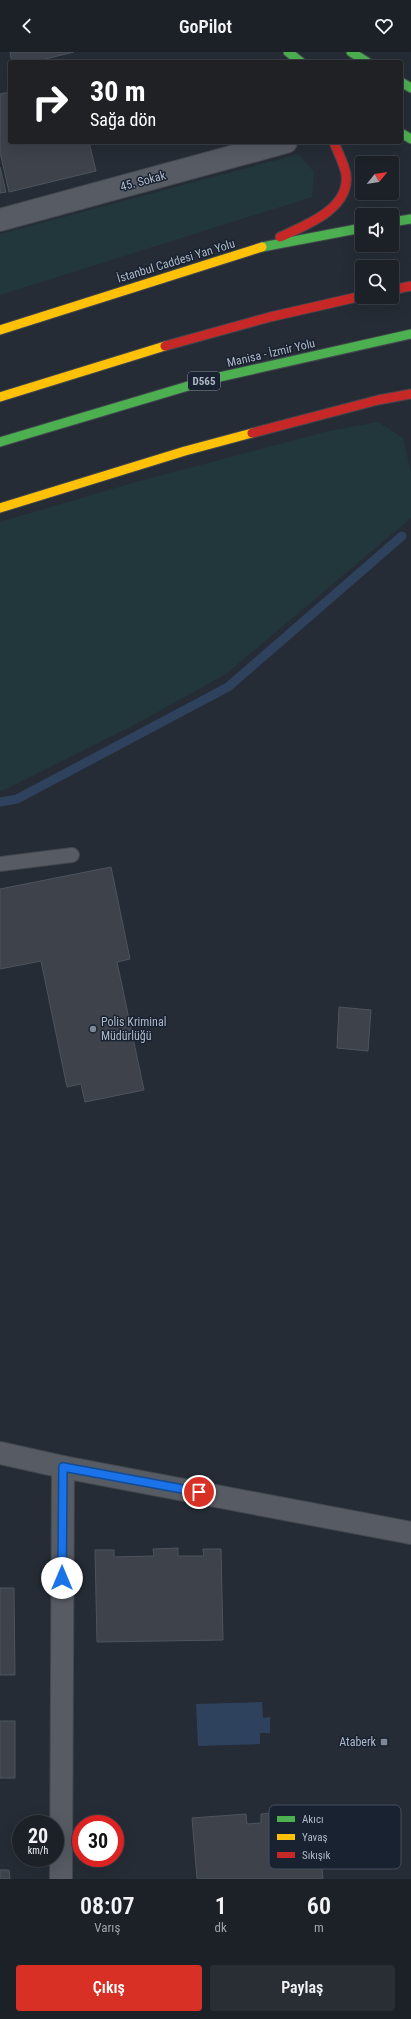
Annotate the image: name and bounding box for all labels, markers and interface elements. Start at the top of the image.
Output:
icon: back [16,15,38,37]
icon: heart [373,15,395,37]
text: GoPilot [179,16,232,37]
text: 30 m [90,75,146,108]
icon: right [24,76,76,128]
text: Sağa dön [90,109,156,130]
north arrow [355,156,399,200]
map controls [355,156,399,304]
street label: 45. Sokak [119,168,168,194]
button: sound [355,208,399,252]
street label: İstanbul Caddesi Yan Yolu [115,235,237,286]
button: search [355,260,399,304]
street label: Manisa - İzmir Yolu [225,335,317,370]
road number: D565 [188,372,220,390]
place label: Polis Kriminal Müdürlüğü [101,1015,166,1043]
marker: Polis Kriminal Müdürlüğü [88,1024,98,1034]
pin [182,1475,216,1509]
icon: arrive [188,1481,210,1503]
position arrow [41,1557,83,1599]
place label: Ataberk [339,1735,377,1749]
marker: Ataberk [379,1737,389,1747]
legend [269,1805,401,1869]
text: Akıcı [302,1813,324,1826]
speed limit sign: 30 [72,1815,124,1867]
text: 20 [28,1824,48,1848]
text: Yavaş [302,1831,327,1844]
text: km/h [28,1845,48,1856]
text: Sıkışık [302,1849,330,1862]
text: 08:07 [80,1892,135,1920]
text: 1 [215,1892,227,1920]
text: 60 [307,1892,331,1920]
text: Varış [94,1920,120,1935]
text: dk [215,1920,227,1935]
text: m [314,1920,324,1935]
button: Çıkış [16,1965,202,2011]
button: Paylaş [210,1965,395,2011]

